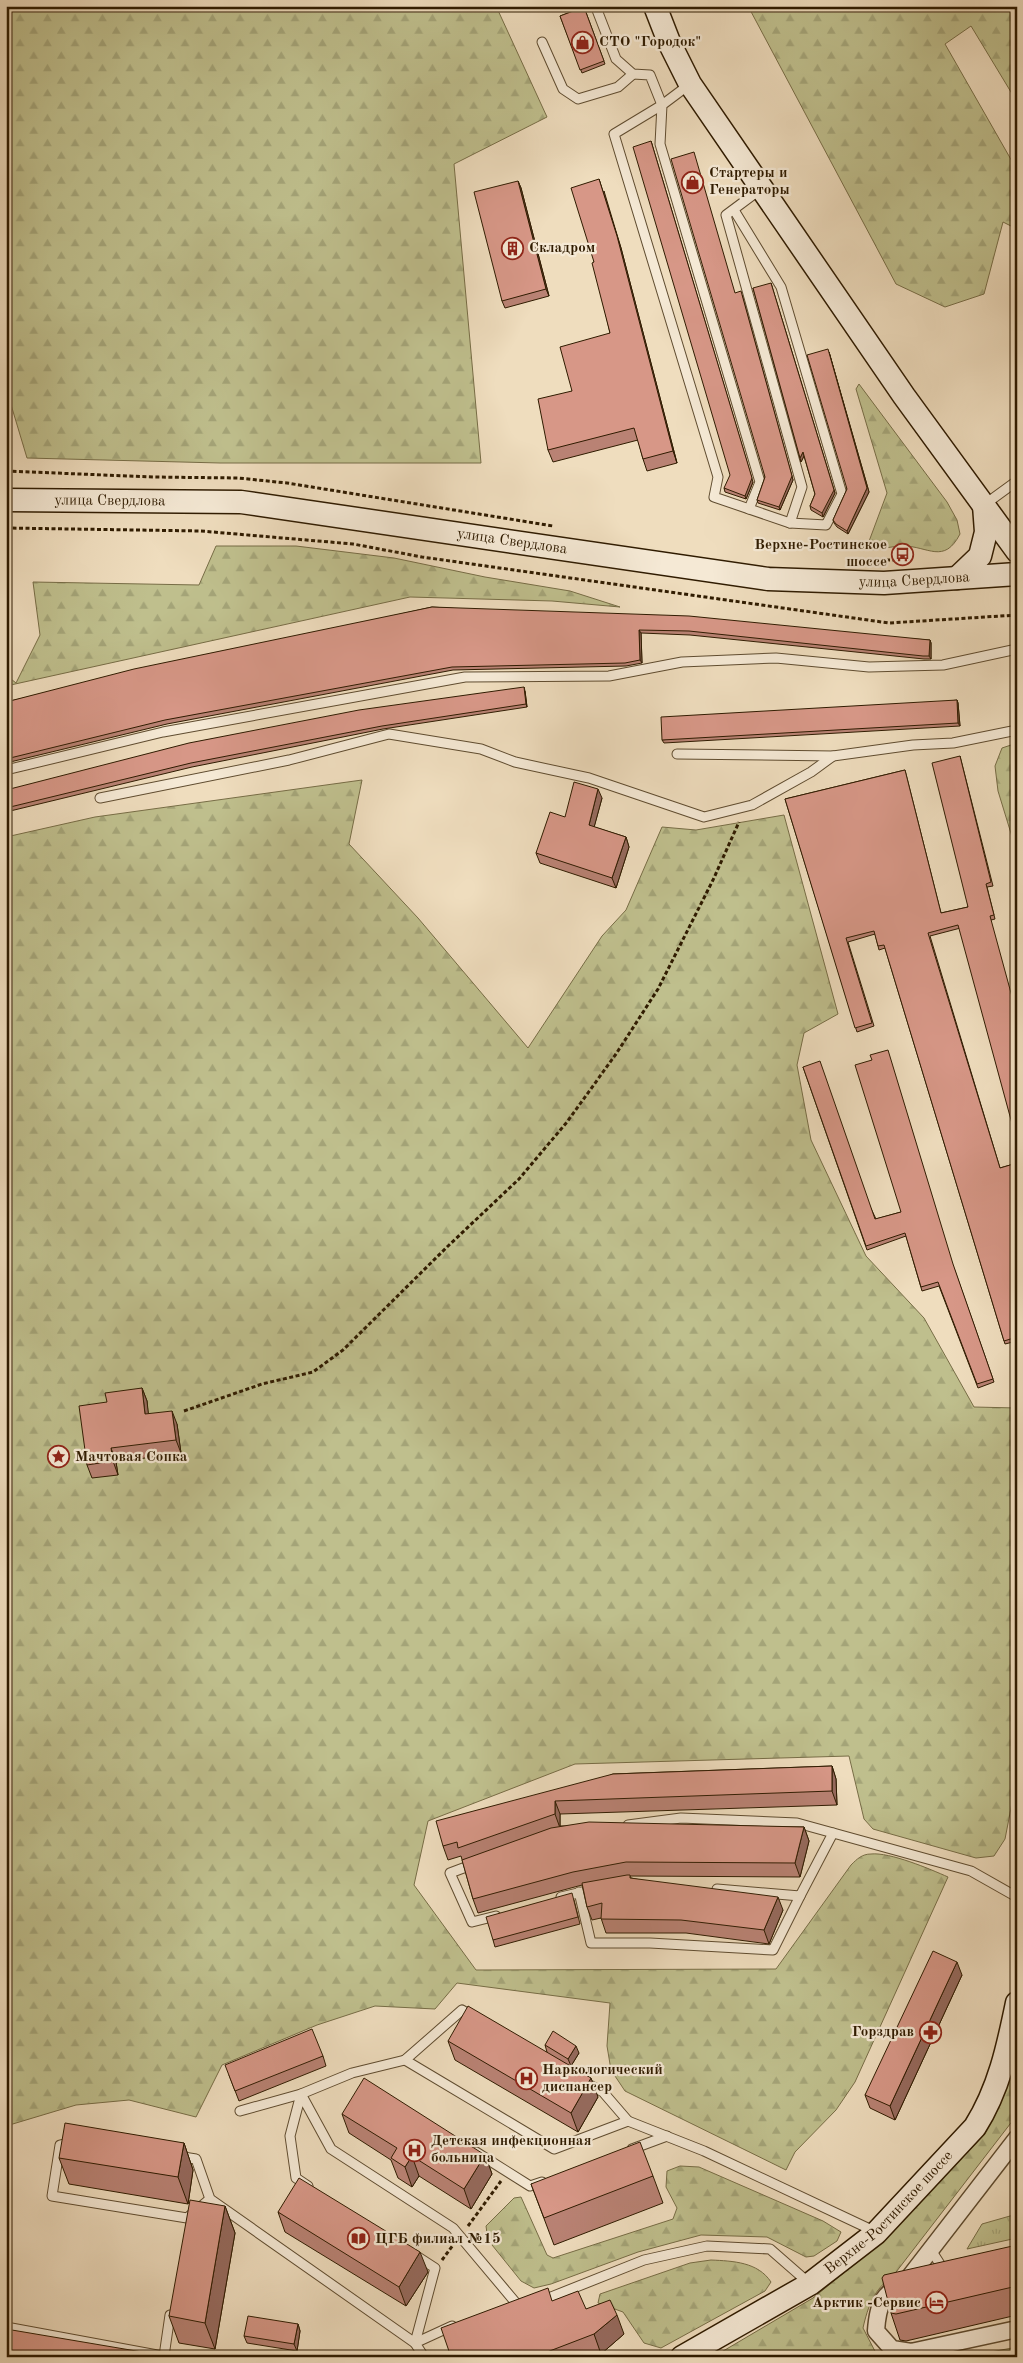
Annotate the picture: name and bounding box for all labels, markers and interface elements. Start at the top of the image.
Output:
shop icon: СТО "Городок" [571,30,595,54]
place label: СТО "Городок" [599,35,701,50]
place label: Стартеры и Генераторы [709,166,790,198]
shop icon: Стартеры и Генераторы [681,170,705,194]
building icon: Складром [501,236,525,260]
place label: Складром [529,241,596,256]
street label: улица Свердлова [54,493,166,509]
street label: улица Свердлова [456,526,569,557]
place label: Верхне-Ростинское шоссе [754,538,887,570]
bus stop icon: Верхне-Ростинское шоссе [891,542,915,566]
street label: улица Свердлова [859,570,971,591]
place icon: Мачтовая Сопка [47,1445,71,1469]
place label: Мачтовая Сопка [75,1450,188,1465]
pharmacy icon: Горздрав [918,2020,942,2044]
place label: Горздрав [852,2025,914,2040]
place label: Наркологический диспансер [542,2063,663,2095]
hospital icon: Наркологический диспансер [514,2067,538,2091]
place label: Детская инфекционная больница [431,2134,592,2166]
hospital icon: Детская инфекционная больница [403,2138,427,2162]
street label: Верхне-Ростинское шоссе [822,2148,956,2277]
library icon: ЦГБ филиал №15 [347,2227,371,2251]
place label: ЦГБ филиал №15 [375,2232,501,2247]
hotel icon: Арктик -Сервис [925,2291,949,2315]
place label: Арктик -Сервис [812,2296,921,2311]

